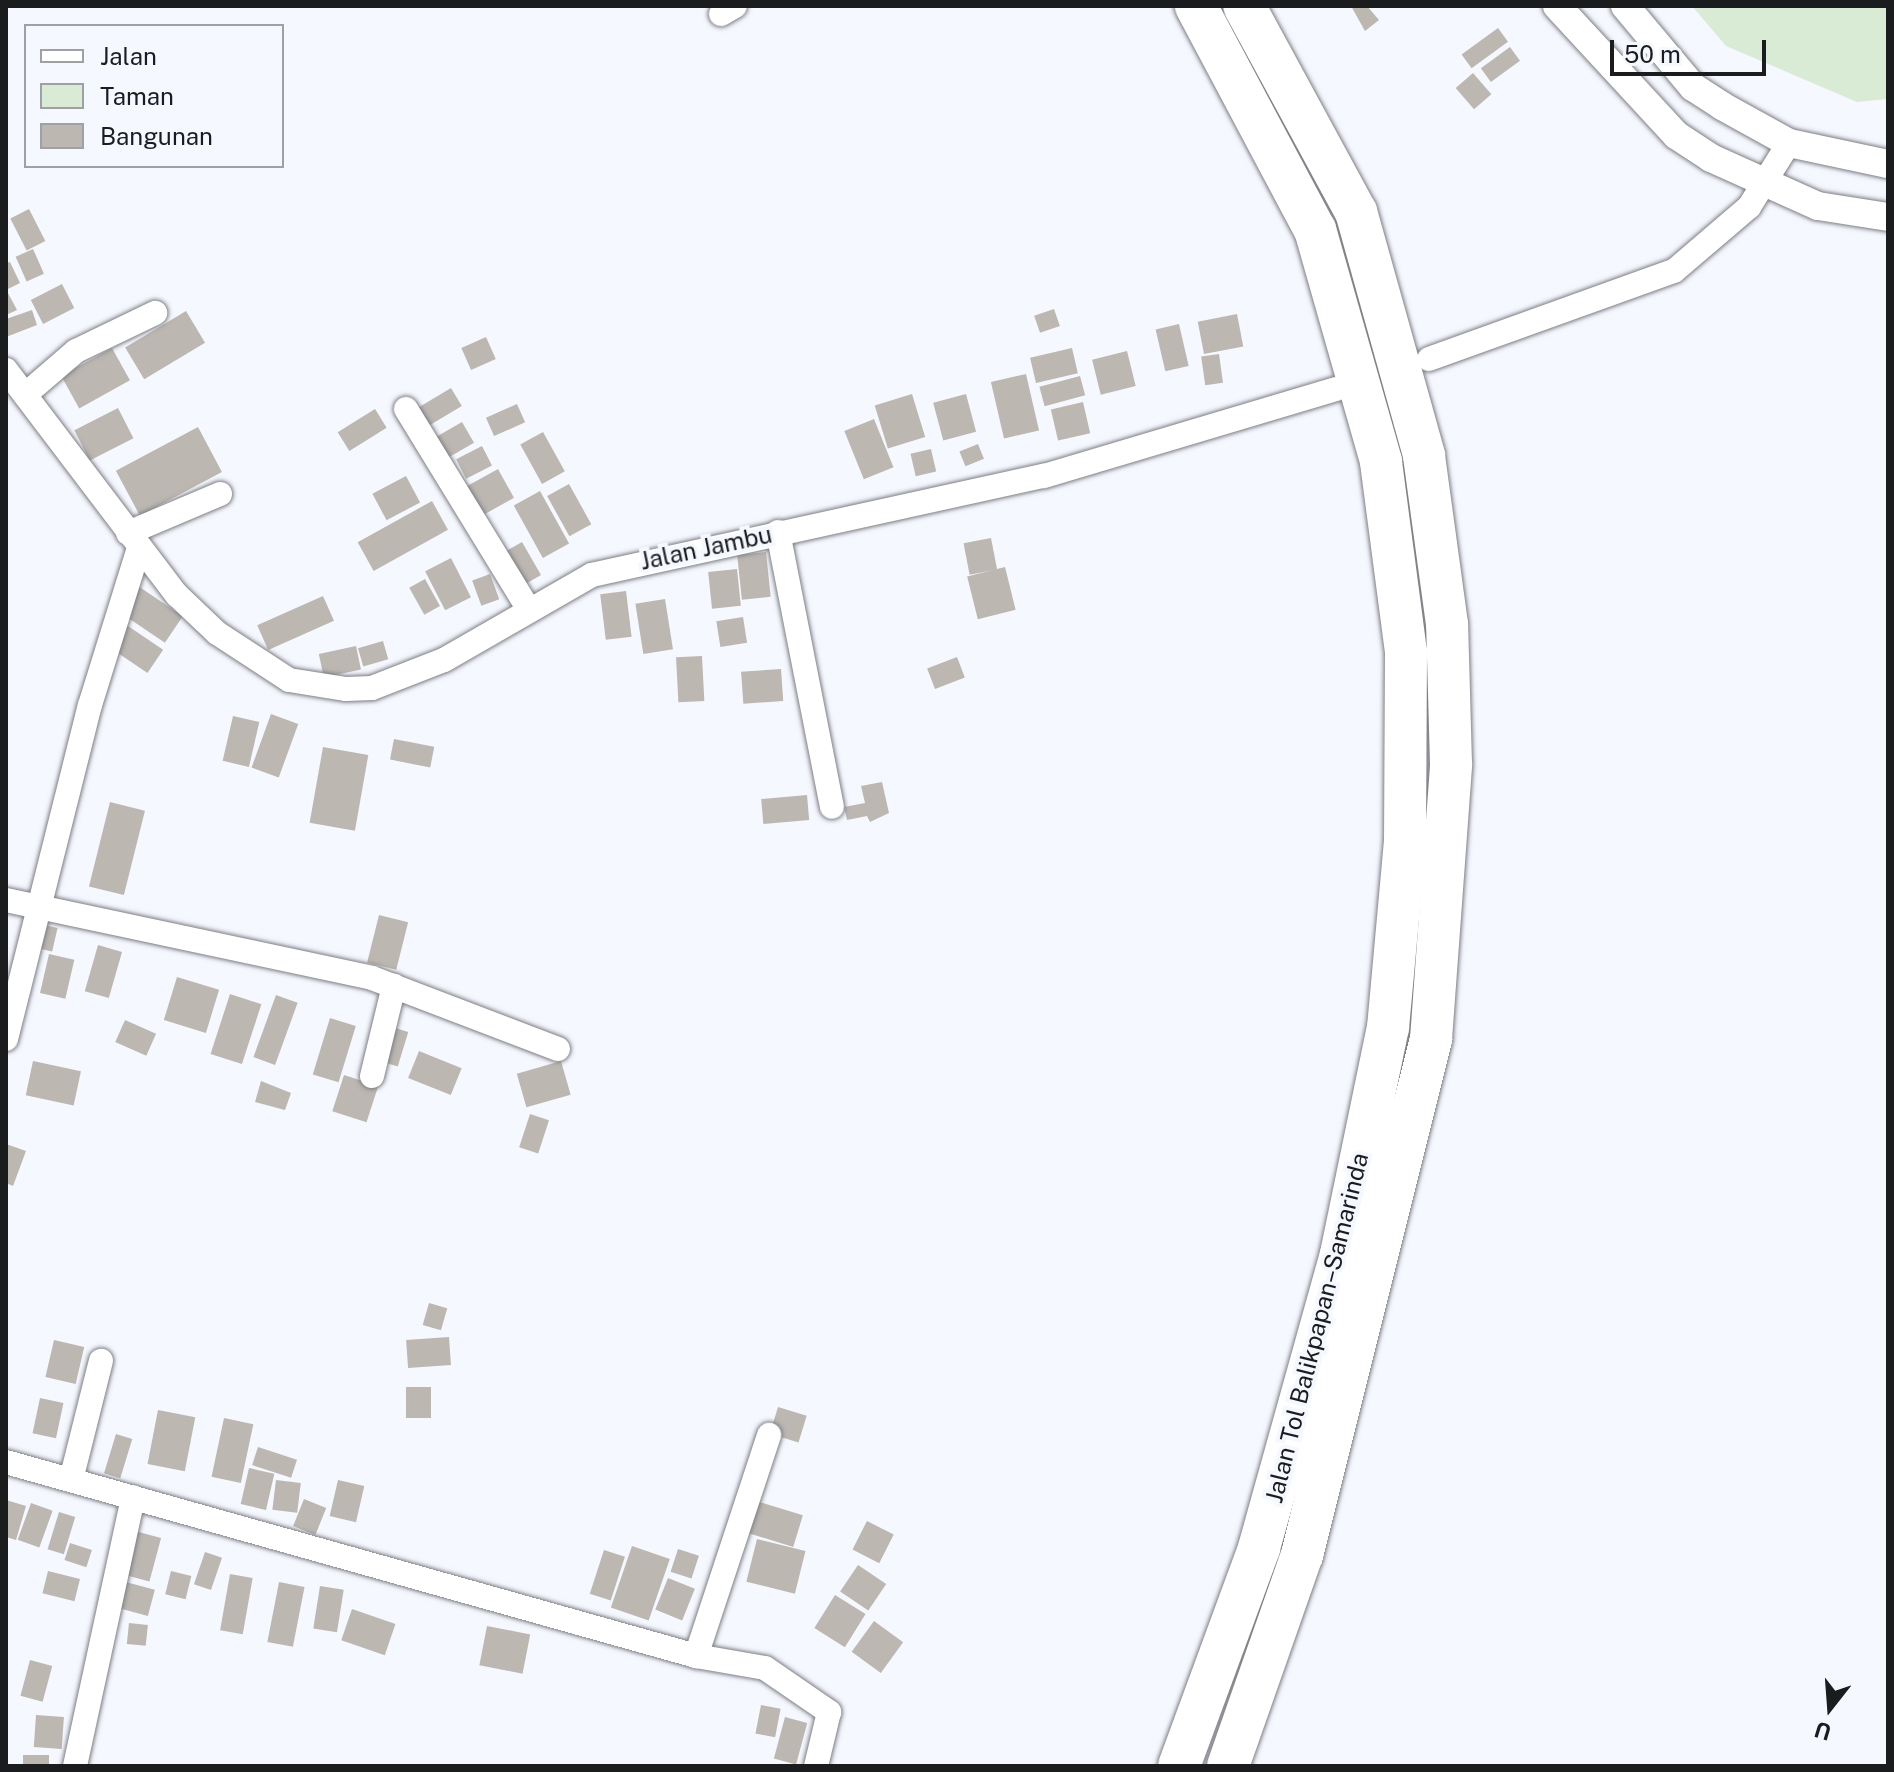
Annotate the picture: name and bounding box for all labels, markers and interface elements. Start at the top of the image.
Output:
legend [24,24,284,168]
scale bar [1614,24,1770,74]
text: 50 m [1624,40,1681,68]
text: Jalan [100,42,157,70]
text: Taman [100,82,174,110]
text: Bangunan [100,122,213,150]
street label: Jalan Jambu [637,520,775,576]
street label: Jalan Tol Balikpapan–Samarinda [1260,1150,1374,1506]
north arrow [1790,1668,1870,1748]
text: U [1812,1716,1834,1746]

